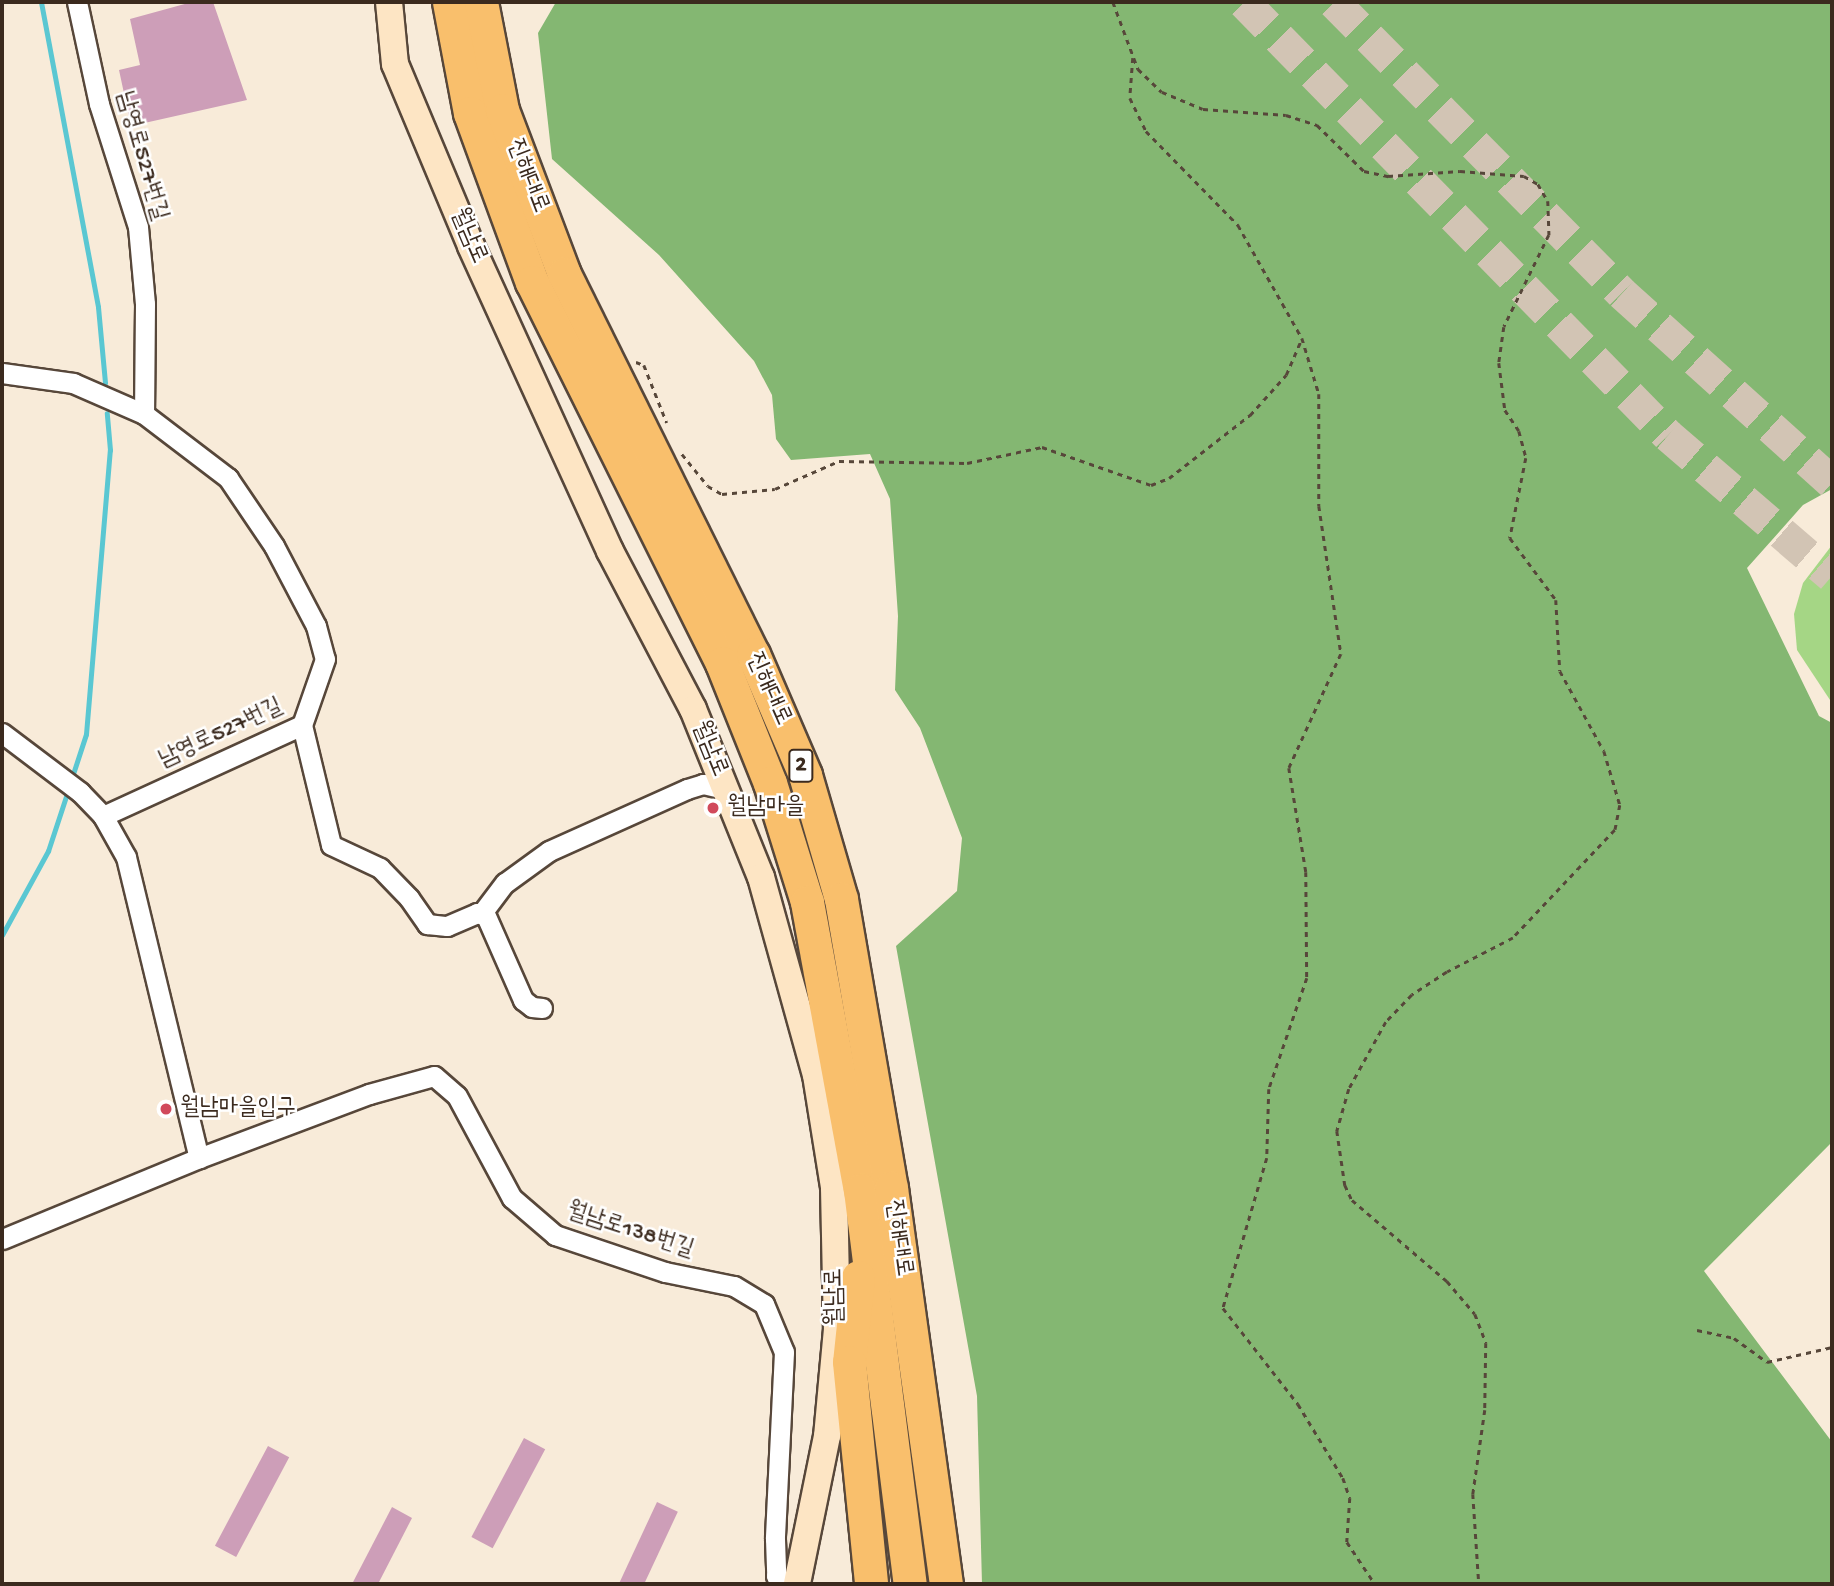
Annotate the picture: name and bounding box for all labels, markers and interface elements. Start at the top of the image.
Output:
street label: 남영로527번길 [109,88,173,224]
street label: 진해대로 [500,135,554,217]
street label: 월남로 [443,204,493,268]
street label: 진해대로 [739,648,797,730]
street label: 남영로527번길 [154,693,288,775]
street label: 월남로 [685,717,733,781]
road number: 2 [787,746,815,786]
place label: 월남마을 [727,794,804,822]
marker: 월남마을 [705,800,721,816]
place label: 월남마을입구 [180,1095,296,1123]
marker: 월남마을입구 [158,1101,174,1117]
street label: 월남로138번길 [563,1197,697,1265]
street label: 진해대로 [878,1198,918,1278]
street label: 월남로 [821,1268,851,1326]

